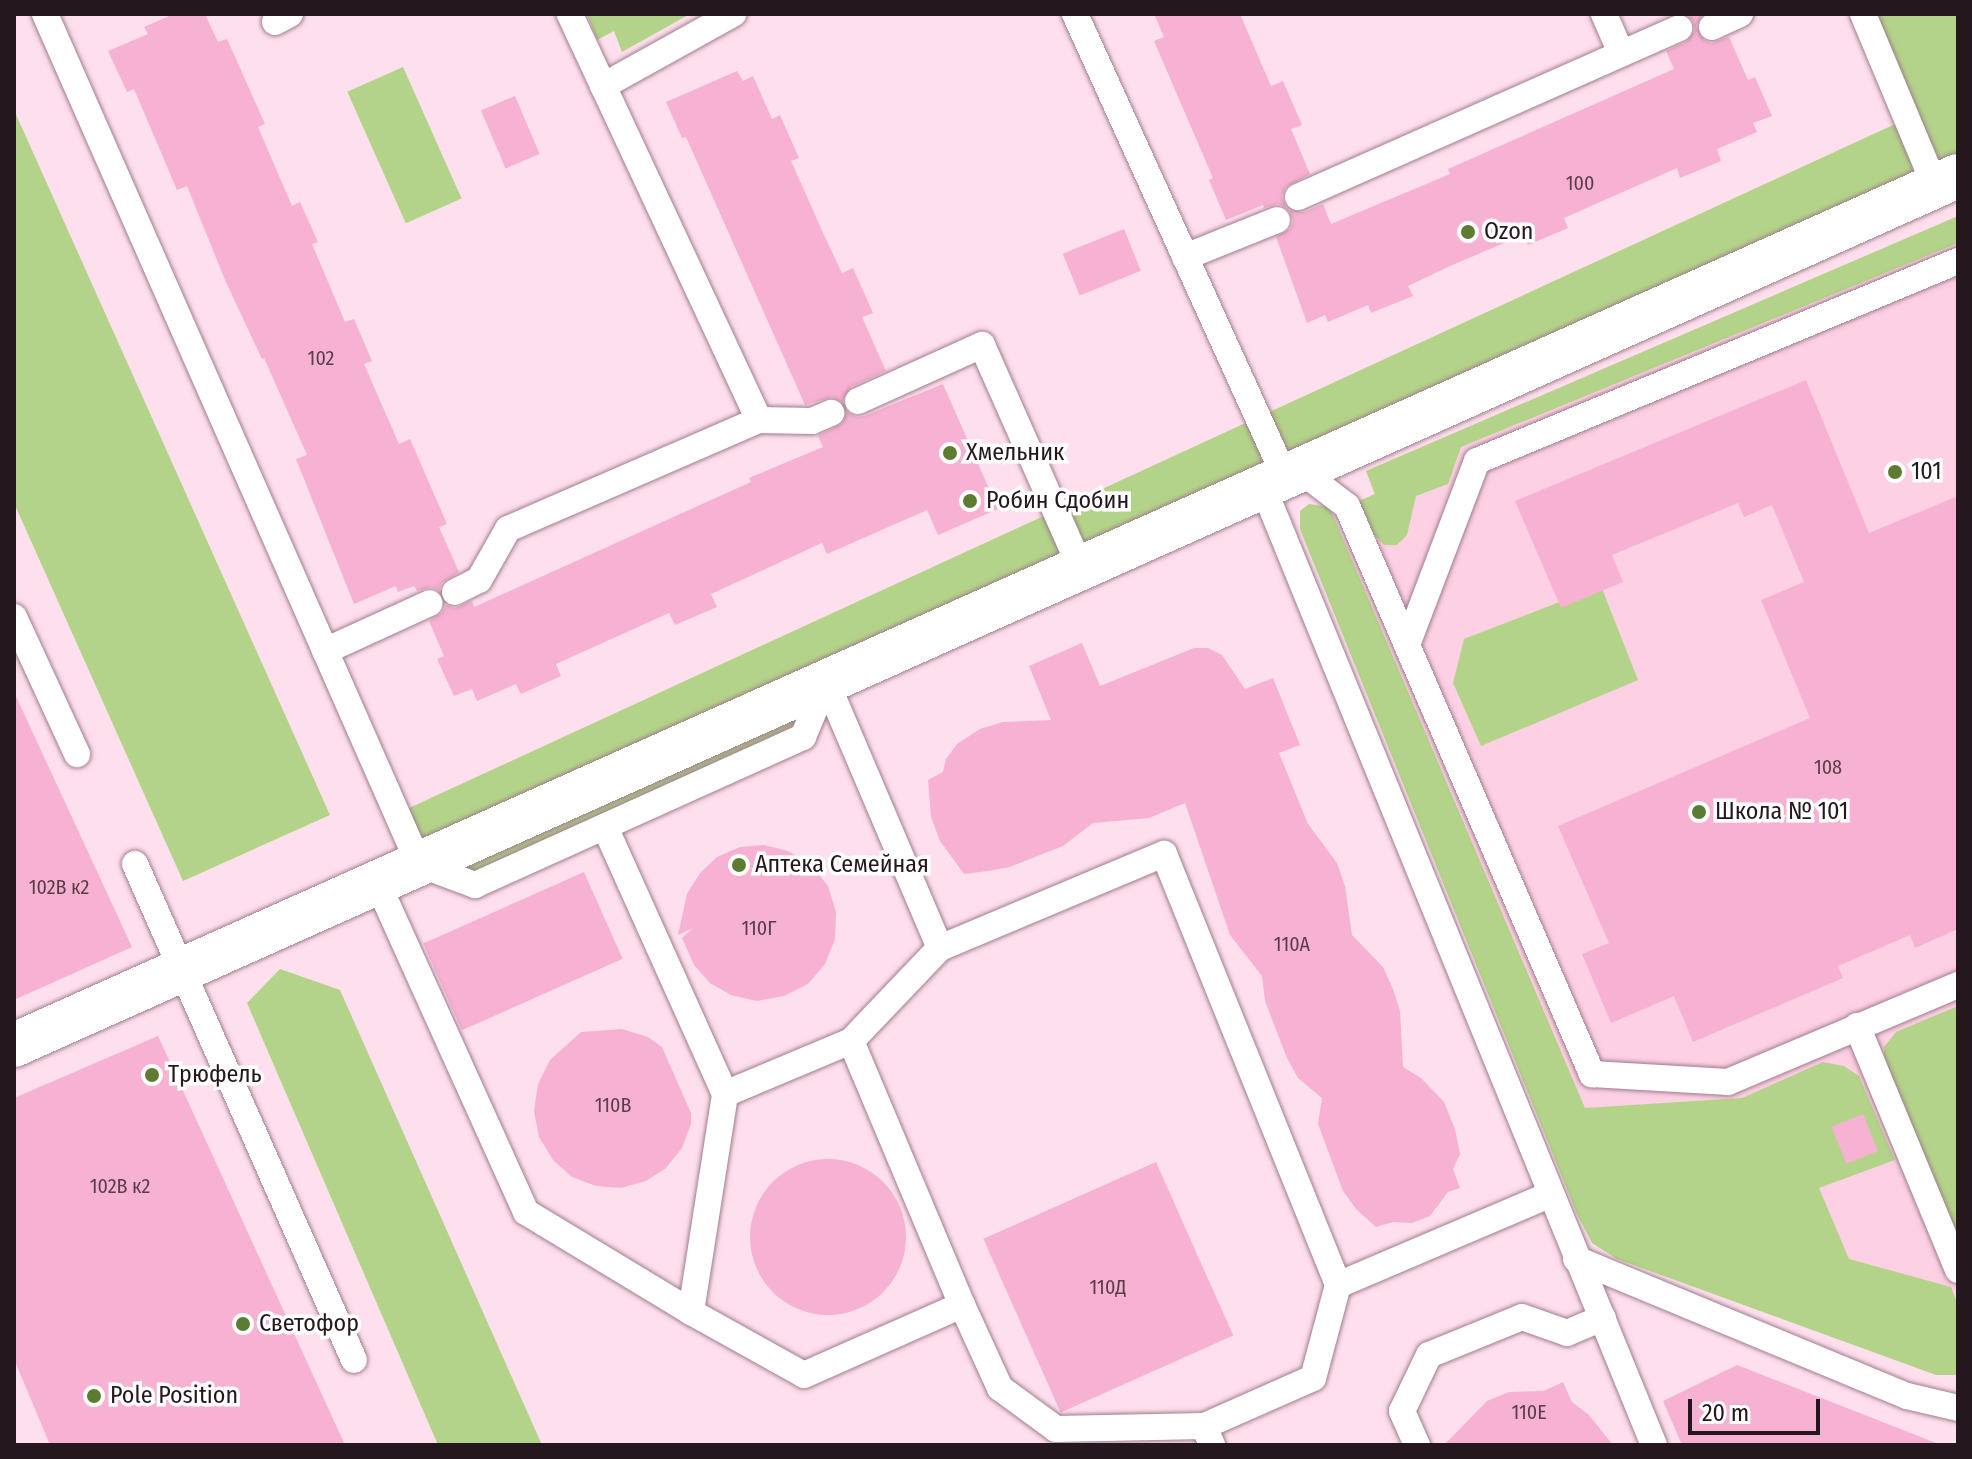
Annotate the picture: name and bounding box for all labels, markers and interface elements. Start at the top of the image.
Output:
house number: 100 [1566,171,1594,195]
place label: Ozon [1484,218,1533,246]
marker: Ozon [1459,223,1477,241]
house number: 102 [308,346,334,370]
place label: Хмельник [966,439,1064,467]
marker: Хмельник [941,444,959,462]
place label: 101 [1911,458,1942,486]
marker: 101 [1886,463,1904,481]
place label: Робин Сдобин [986,487,1129,515]
marker: Робин Сдобин [961,492,979,510]
house number: 108 [1814,755,1842,779]
place label: Школа № 101 [1715,798,1848,826]
marker: Школа № 101 [1690,803,1708,821]
place label: Аптека Семейная [755,851,929,879]
marker: Аптека Семейная [730,856,748,874]
house number: 102В к2 [29,875,89,899]
house number: 110Г [742,916,776,940]
house number: 110А [1274,932,1310,956]
place label: Трюфель [168,1061,262,1089]
marker: Трюфель [143,1066,161,1084]
house number: 110В [595,1093,631,1117]
house number: 102В к2 [90,1174,150,1198]
house number: 110Д [1090,1275,1126,1299]
place label: Светофор [259,1310,359,1338]
marker: Светофор [234,1315,252,1333]
place label: Pole Position [110,1382,238,1410]
scale bar [1692,1383,1824,1433]
marker: Pole Position [85,1387,103,1405]
text: 20 m [1702,1399,1749,1427]
house number: 110Е [1511,1400,1547,1424]

